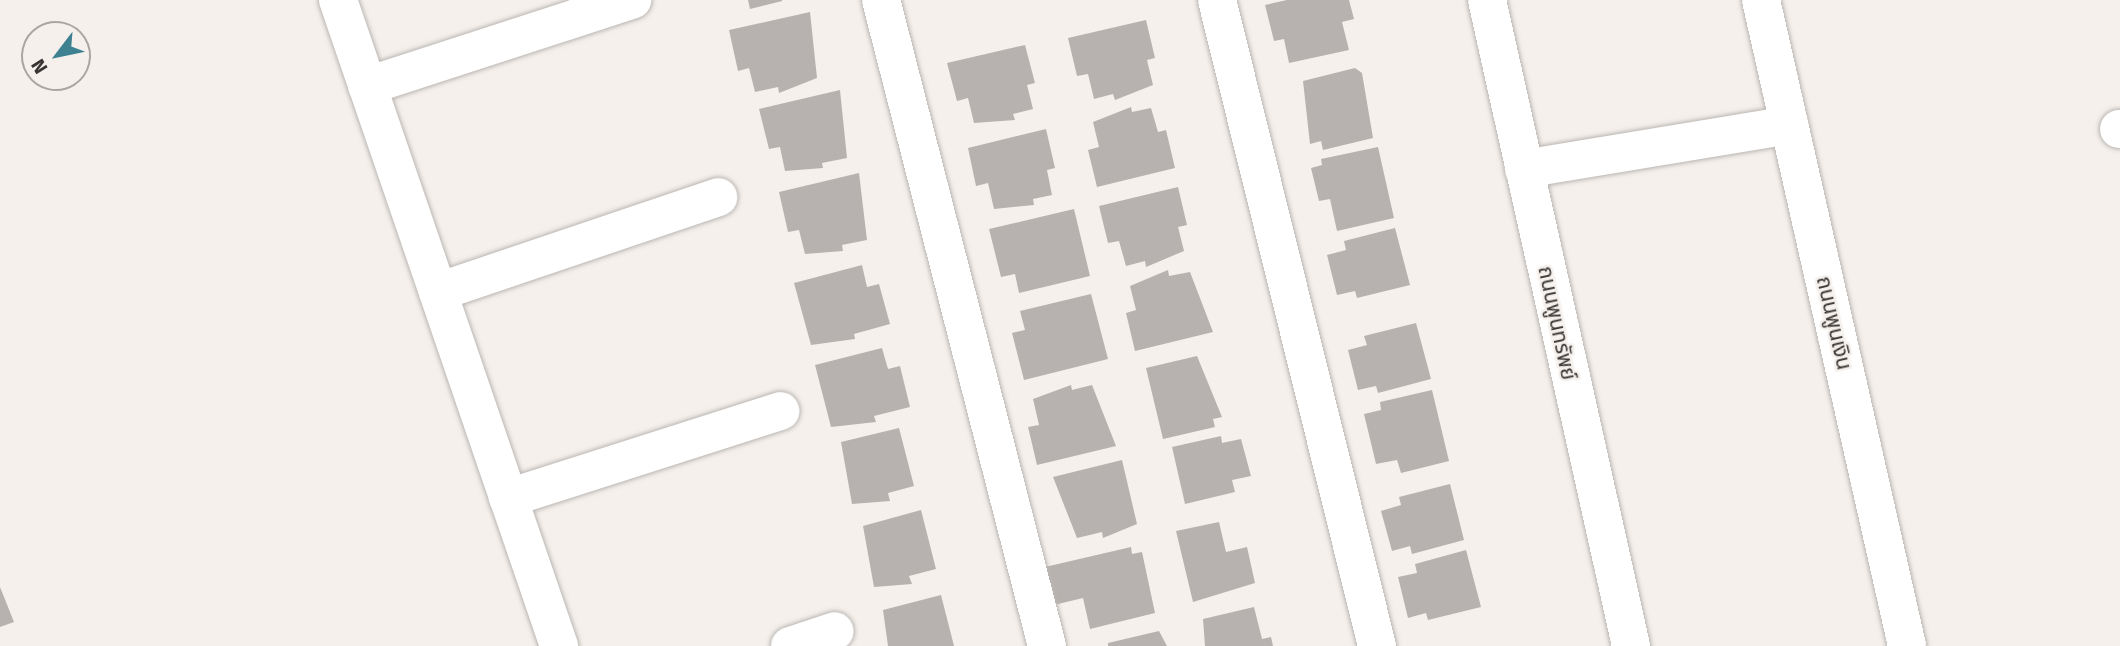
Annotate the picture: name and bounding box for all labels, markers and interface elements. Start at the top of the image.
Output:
north arrow [21,21,91,91]
text: N [26,55,53,78]
street label: ถนนพูนทรัพย์ [1533,264,1581,382]
street label: ถนนพูนเงิน [1811,274,1857,372]

